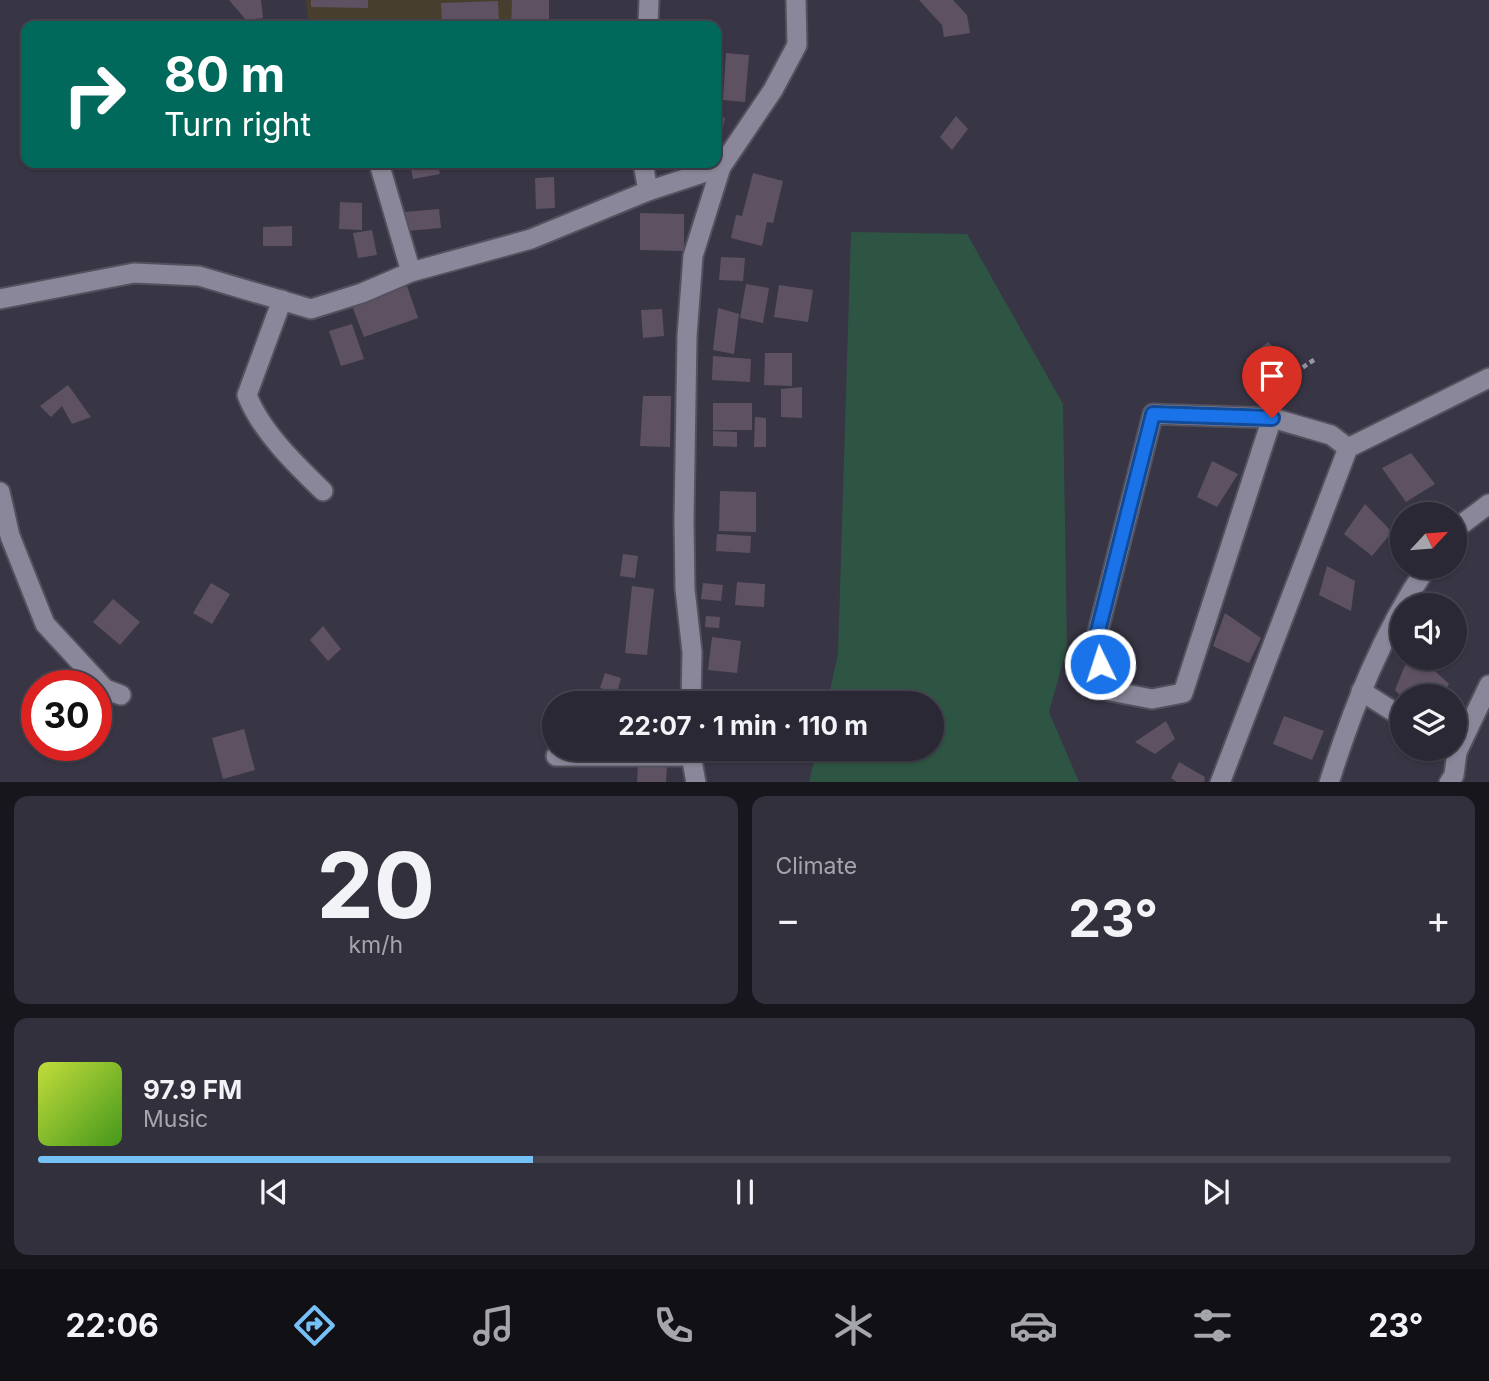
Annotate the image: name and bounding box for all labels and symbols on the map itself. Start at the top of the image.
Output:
pin [1242,346,1302,418]
north arrow [1390,502,1466,579]
position arrow [1063,627,1137,701]
speed limit sign: 30 [21,670,112,761]

